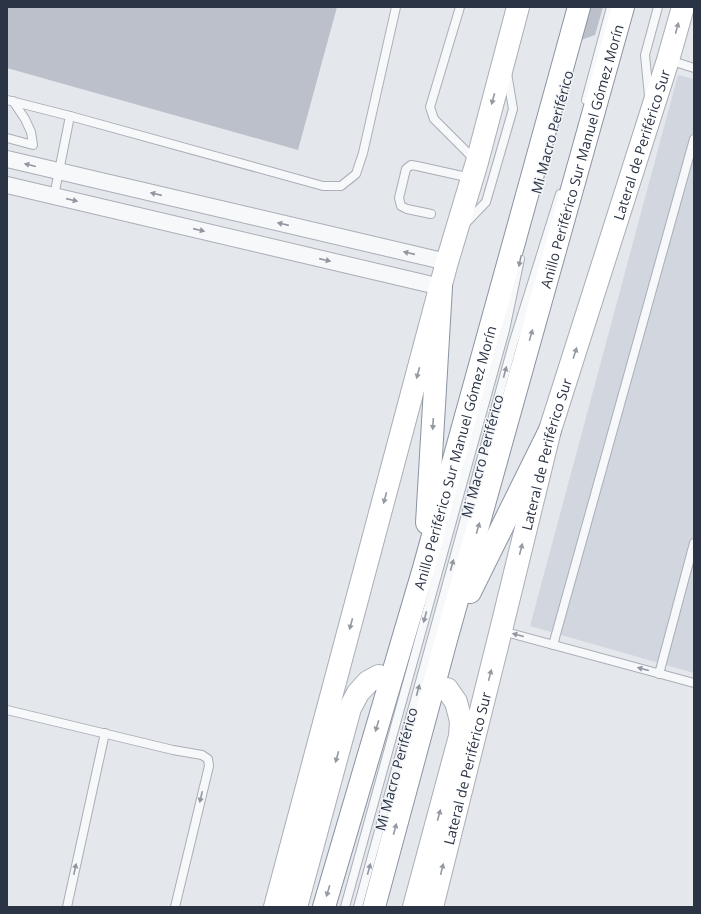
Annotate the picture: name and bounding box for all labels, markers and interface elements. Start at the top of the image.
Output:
street label: Anillo Periférico Sur Manuel Gómez Morín [535,22,627,290]
one-way arrow [674,22,680,34]
street label: Lateral de Periférico Sur [608,67,674,222]
street label: Mi Macro Periférico [526,68,578,196]
one-way arrow [490,93,496,105]
one-way arrow [23,161,36,167]
one-way arrow [150,191,162,197]
one-way arrow [66,198,78,204]
one-way arrow [277,220,289,226]
one-way arrow [193,228,205,234]
one-way arrow [403,249,416,255]
one-way arrow [516,255,522,267]
one-way arrow [319,257,331,263]
street label: Anillo Periférico Sur Manuel Gómez Morín [409,323,500,592]
one-way arrow [528,329,534,341]
one-way arrow [572,346,578,358]
one-way arrow [503,366,509,378]
one-way arrow [415,367,421,379]
street label: Lateral de Periférico Sur [516,375,576,532]
street label: Mi Macro Periférico [456,392,508,520]
one-way arrow [430,418,436,431]
one-way arrow [381,492,387,505]
one-way arrow [475,522,481,534]
one-way arrow [518,543,524,555]
one-way arrow [449,558,455,570]
one-way arrow [422,611,428,623]
one-way arrow [348,618,354,630]
one-way arrow [511,632,523,638]
one-way arrow [637,666,649,672]
one-way arrow [487,669,493,681]
one-way arrow [415,684,421,696]
street label: Lateral de Periférico Sur [438,690,495,847]
street label: Mi Macro Periférico [370,705,422,833]
one-way arrow [374,721,380,733]
one-way arrow [334,751,340,763]
one-way arrow [198,791,204,804]
one-way arrow [436,809,442,821]
one-way arrow [392,823,398,835]
one-way arrow [73,863,79,875]
one-way arrow [366,863,372,876]
one-way arrow [439,863,445,875]
one-way arrow [325,885,331,897]

